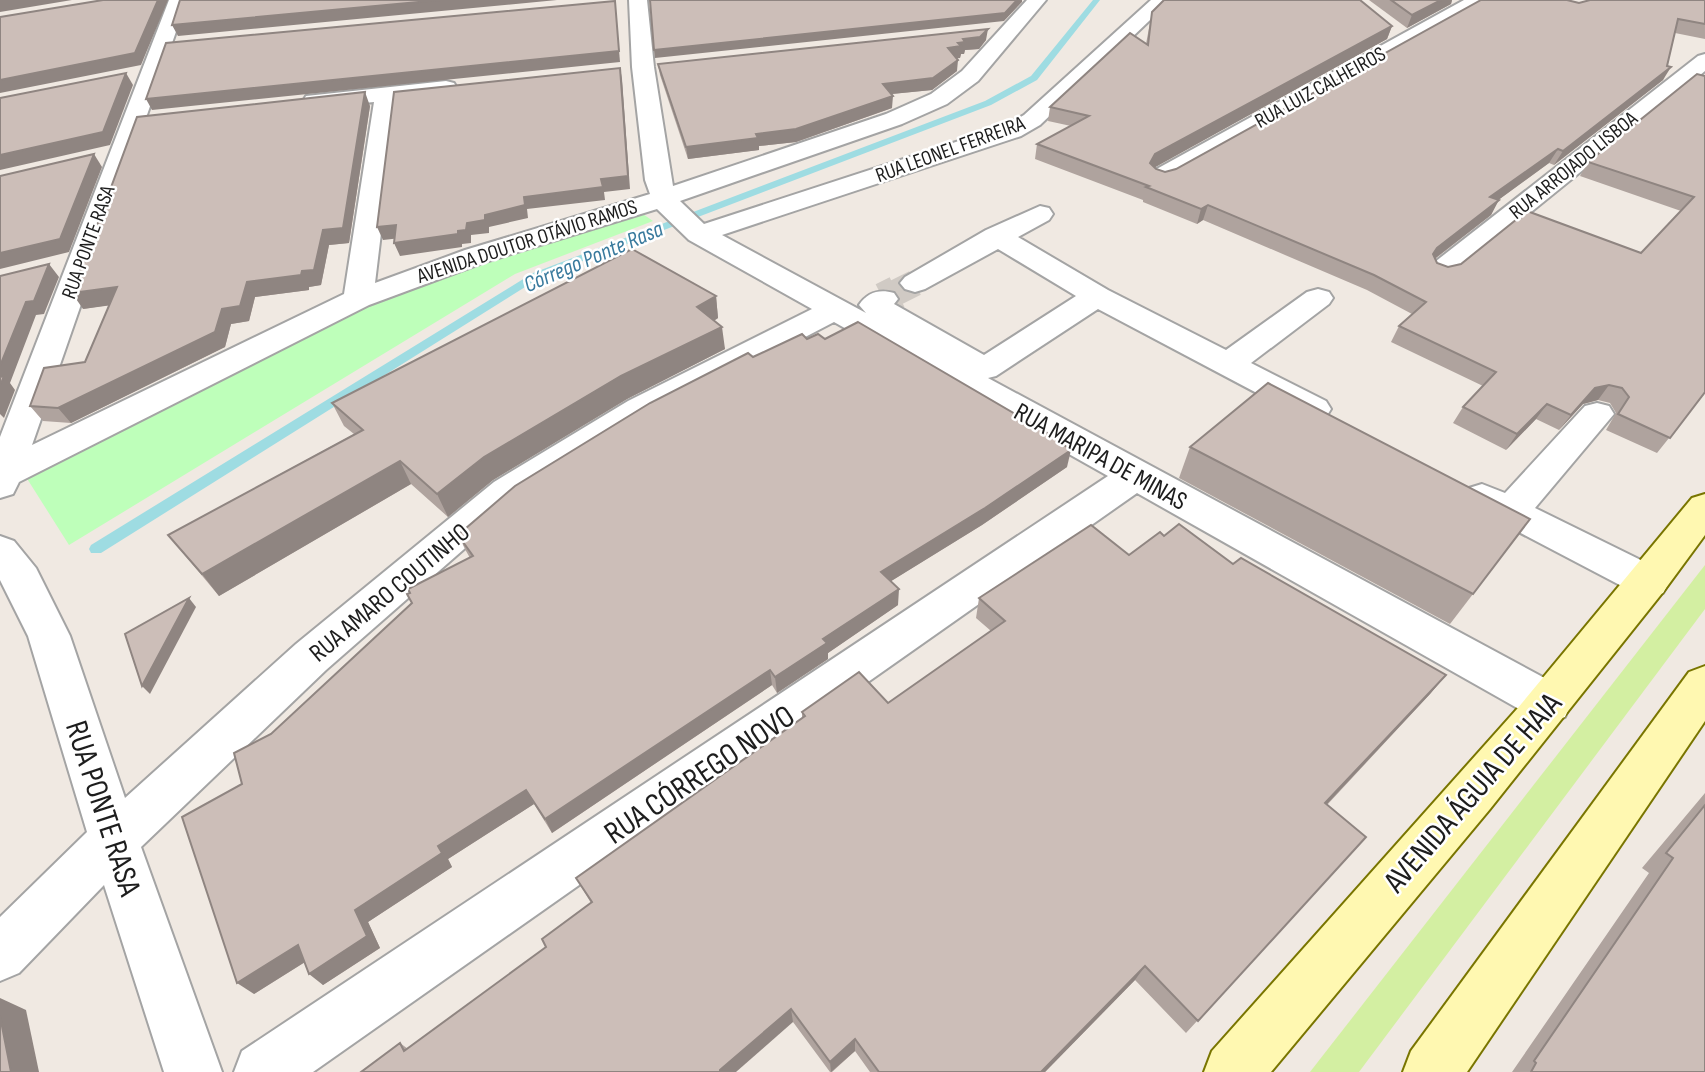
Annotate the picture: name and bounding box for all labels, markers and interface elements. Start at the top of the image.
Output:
street label: RUA LUIZ CALHEIROS [1251,41,1390,134]
street label: RUA ARROJADO LISBOA [1504,105,1643,225]
street label: RUA LEONEL FERREIRA [872,111,1029,188]
street label: RUA PONTE RASA [56,181,121,302]
street label: AVENIDA DOUTOR OTÁVIO RAMOS [413,194,640,289]
water label: Córrego Ponte Rasa [520,215,668,299]
street label: RUA MARIPA DE MINAS [1008,397,1192,518]
street label: RUA AMARO COUTINHO [304,517,476,669]
street label: AVENIDA ÁGUIA DE HAIA [1375,685,1571,902]
street label: RUA CÓRREGO NOVO [597,697,802,853]
street label: RUA PONTE RASA [56,716,149,901]

